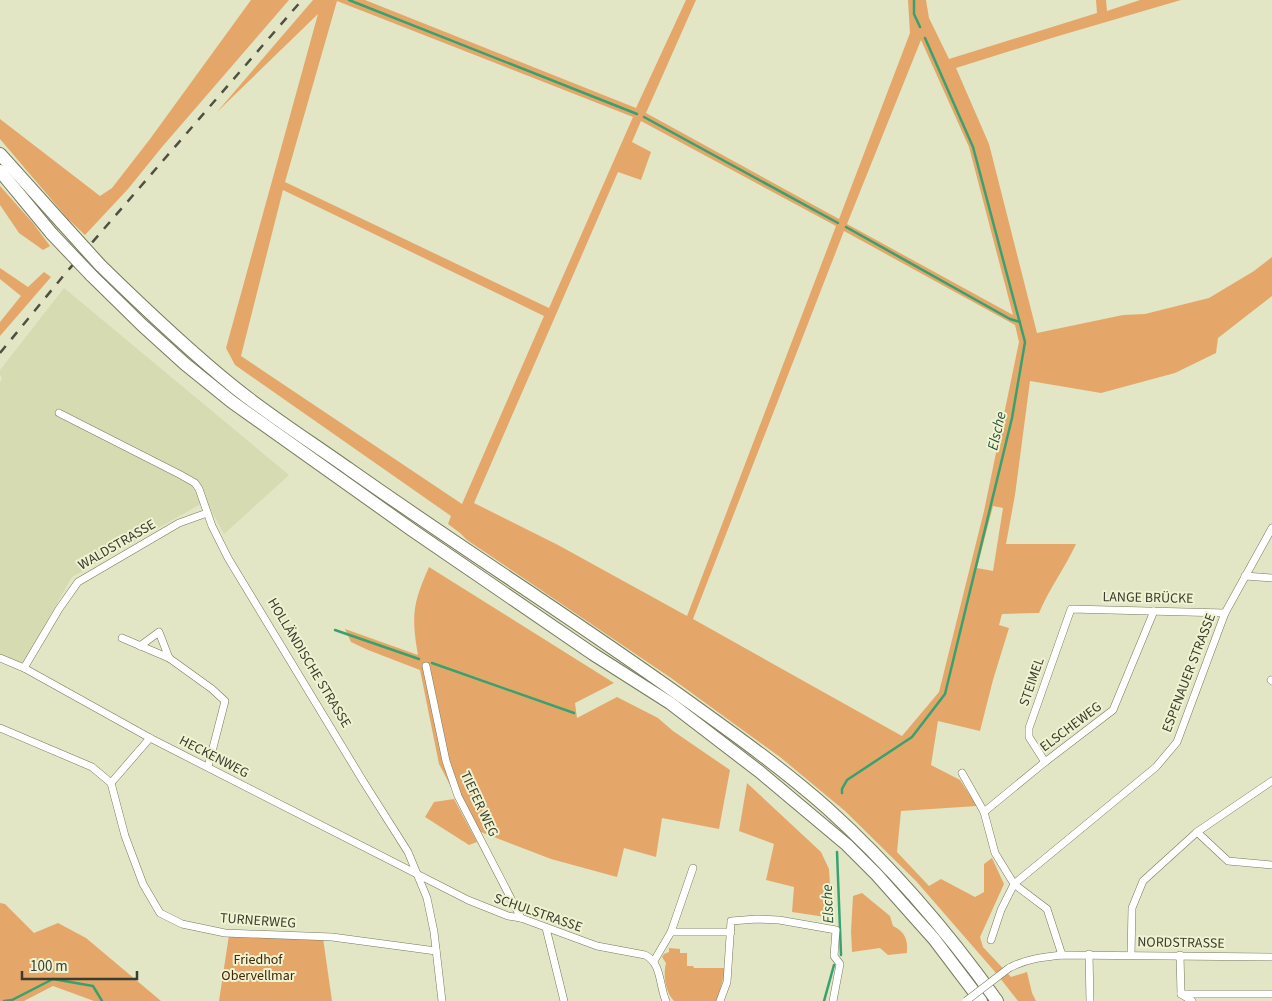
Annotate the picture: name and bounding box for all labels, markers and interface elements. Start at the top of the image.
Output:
water label: Elsche [982,410,1012,452]
street label: WALDSTRASSE [75,515,159,575]
street label: LANGE BRÜCKE [1102,587,1194,609]
street label: HOLLÄNDISCHE STRASSE [262,594,356,732]
street label: ESPENAUER STRASSE [1157,611,1221,735]
street label: STEIMEL [1014,655,1050,709]
street label: ELSCHEWEG [1036,697,1106,757]
street label: HECKENWEG [176,731,252,783]
street label: TIEFER WEG [455,768,503,840]
water label: Elsche [817,884,839,924]
street label: SCHULSTRASSE [491,888,585,938]
street label: TURNERWEG [219,908,297,934]
street label: NORDSTRASSE [1137,932,1225,954]
scale bar [22,948,138,980]
park label: Friedhof Obervellmar [221,950,295,986]
text: 100 m [30,956,68,977]

